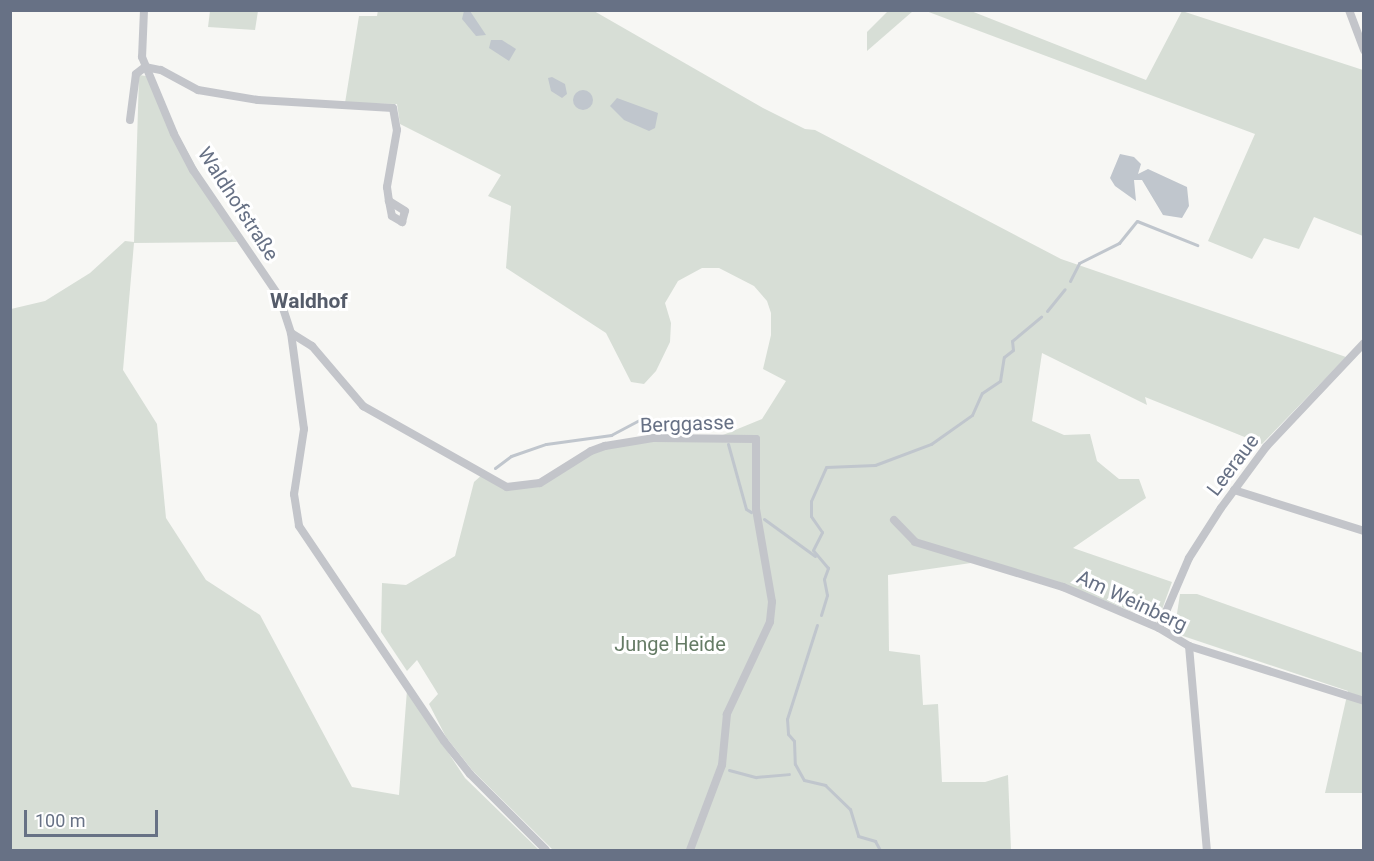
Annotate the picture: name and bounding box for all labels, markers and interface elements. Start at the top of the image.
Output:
street label: Waldhofstraße [192,143,284,265]
district label: Waldhof [270,288,348,314]
street label: Berggasse [639,410,735,438]
street label: Leeraue [1202,429,1264,501]
street label: Am Weinberg [1073,565,1191,637]
park label: Junge Heide [614,632,726,656]
scale bar [27,798,160,836]
text: 100 m [35,810,86,831]

